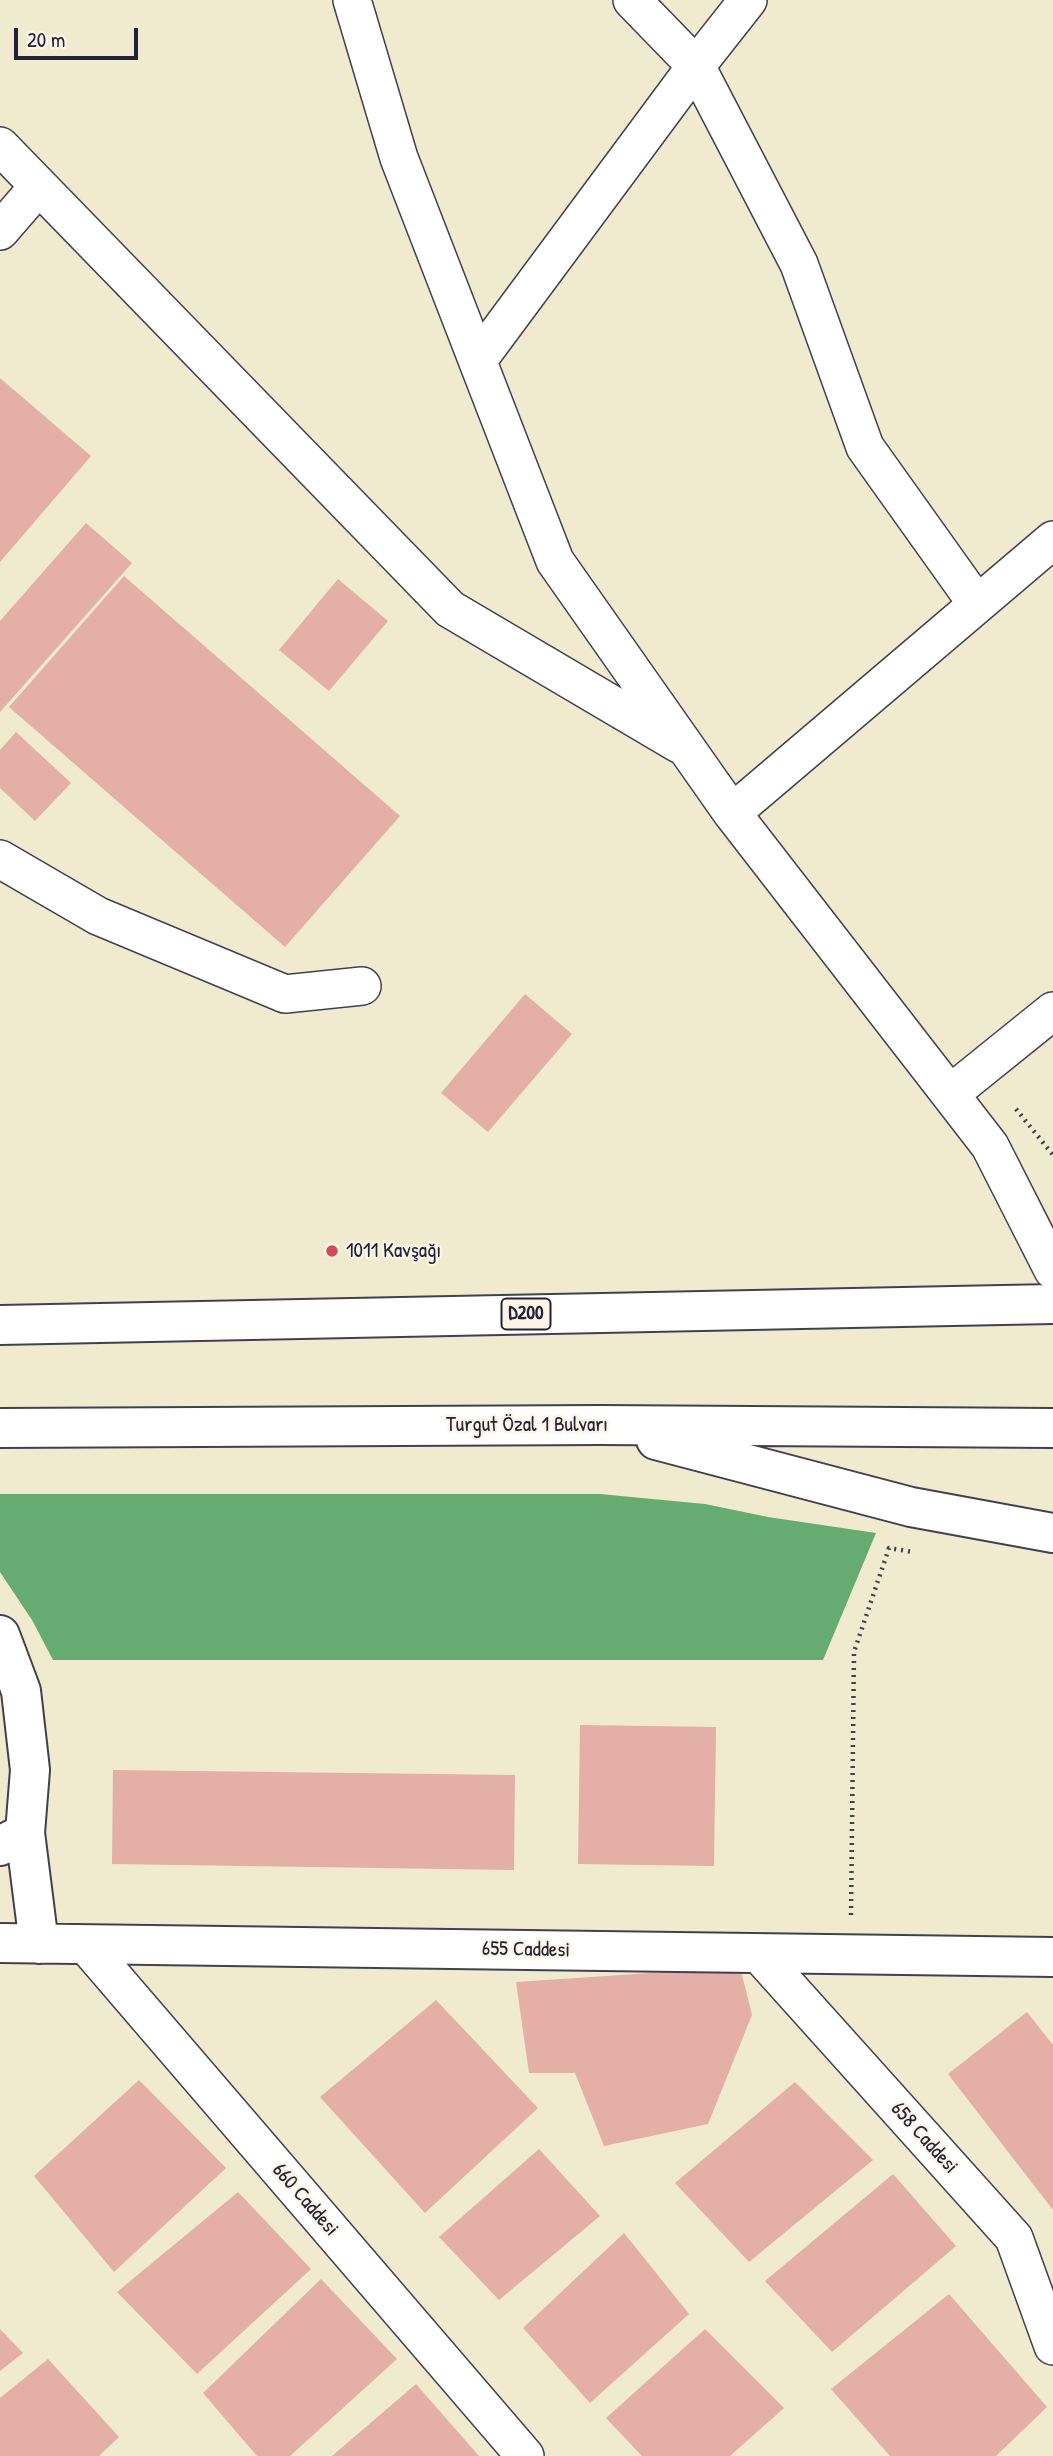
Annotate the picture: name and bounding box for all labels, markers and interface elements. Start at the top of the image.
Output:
scale bar [18,14,142,58]
text: 20 m [27,25,65,54]
place label: 1011 Kavşağı [346,1238,441,1264]
marker: 1011 Kavşağı [324,1243,340,1259]
road number: D200 [502,1298,550,1330]
street label: Turgut Özal 1 Bulvarı [446,1412,608,1438]
street label: 655 Caddesi [482,1937,570,1963]
street label: 658 Caddesi [885,2097,963,2179]
street label: 660 Caddesi [267,2158,343,2242]

